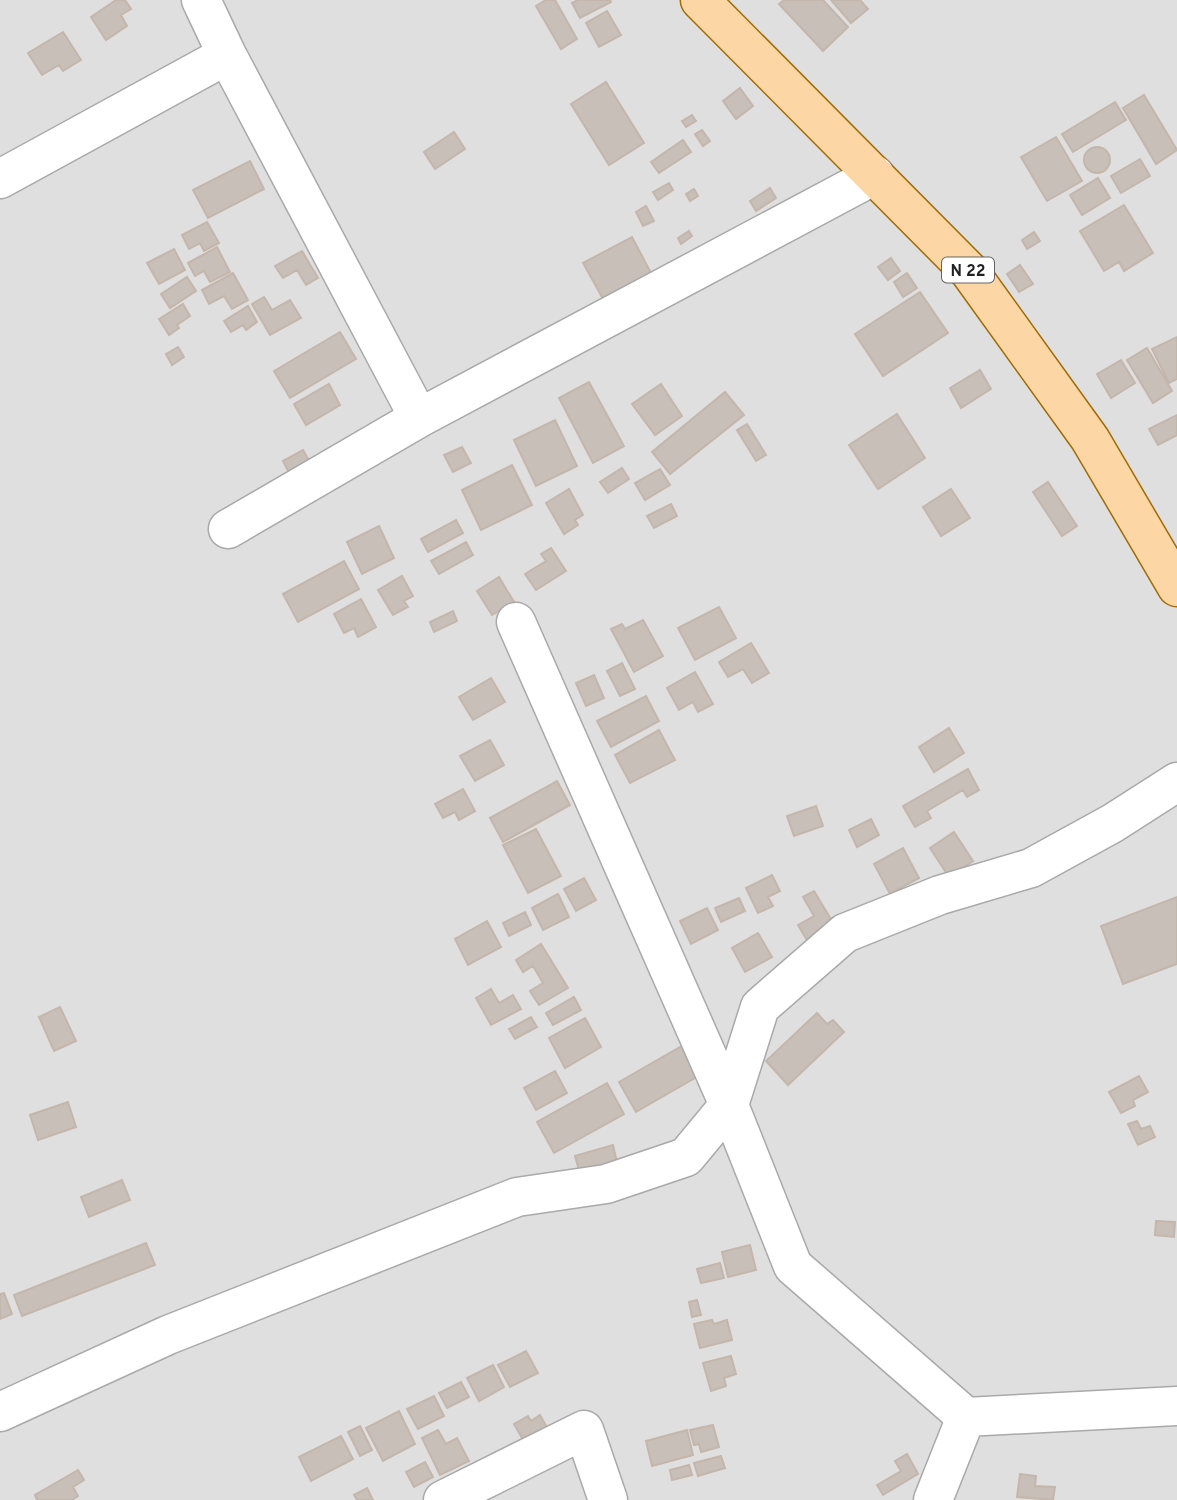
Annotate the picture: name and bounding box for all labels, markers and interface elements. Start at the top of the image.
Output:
road number: N 22 [942,258,994,282]

